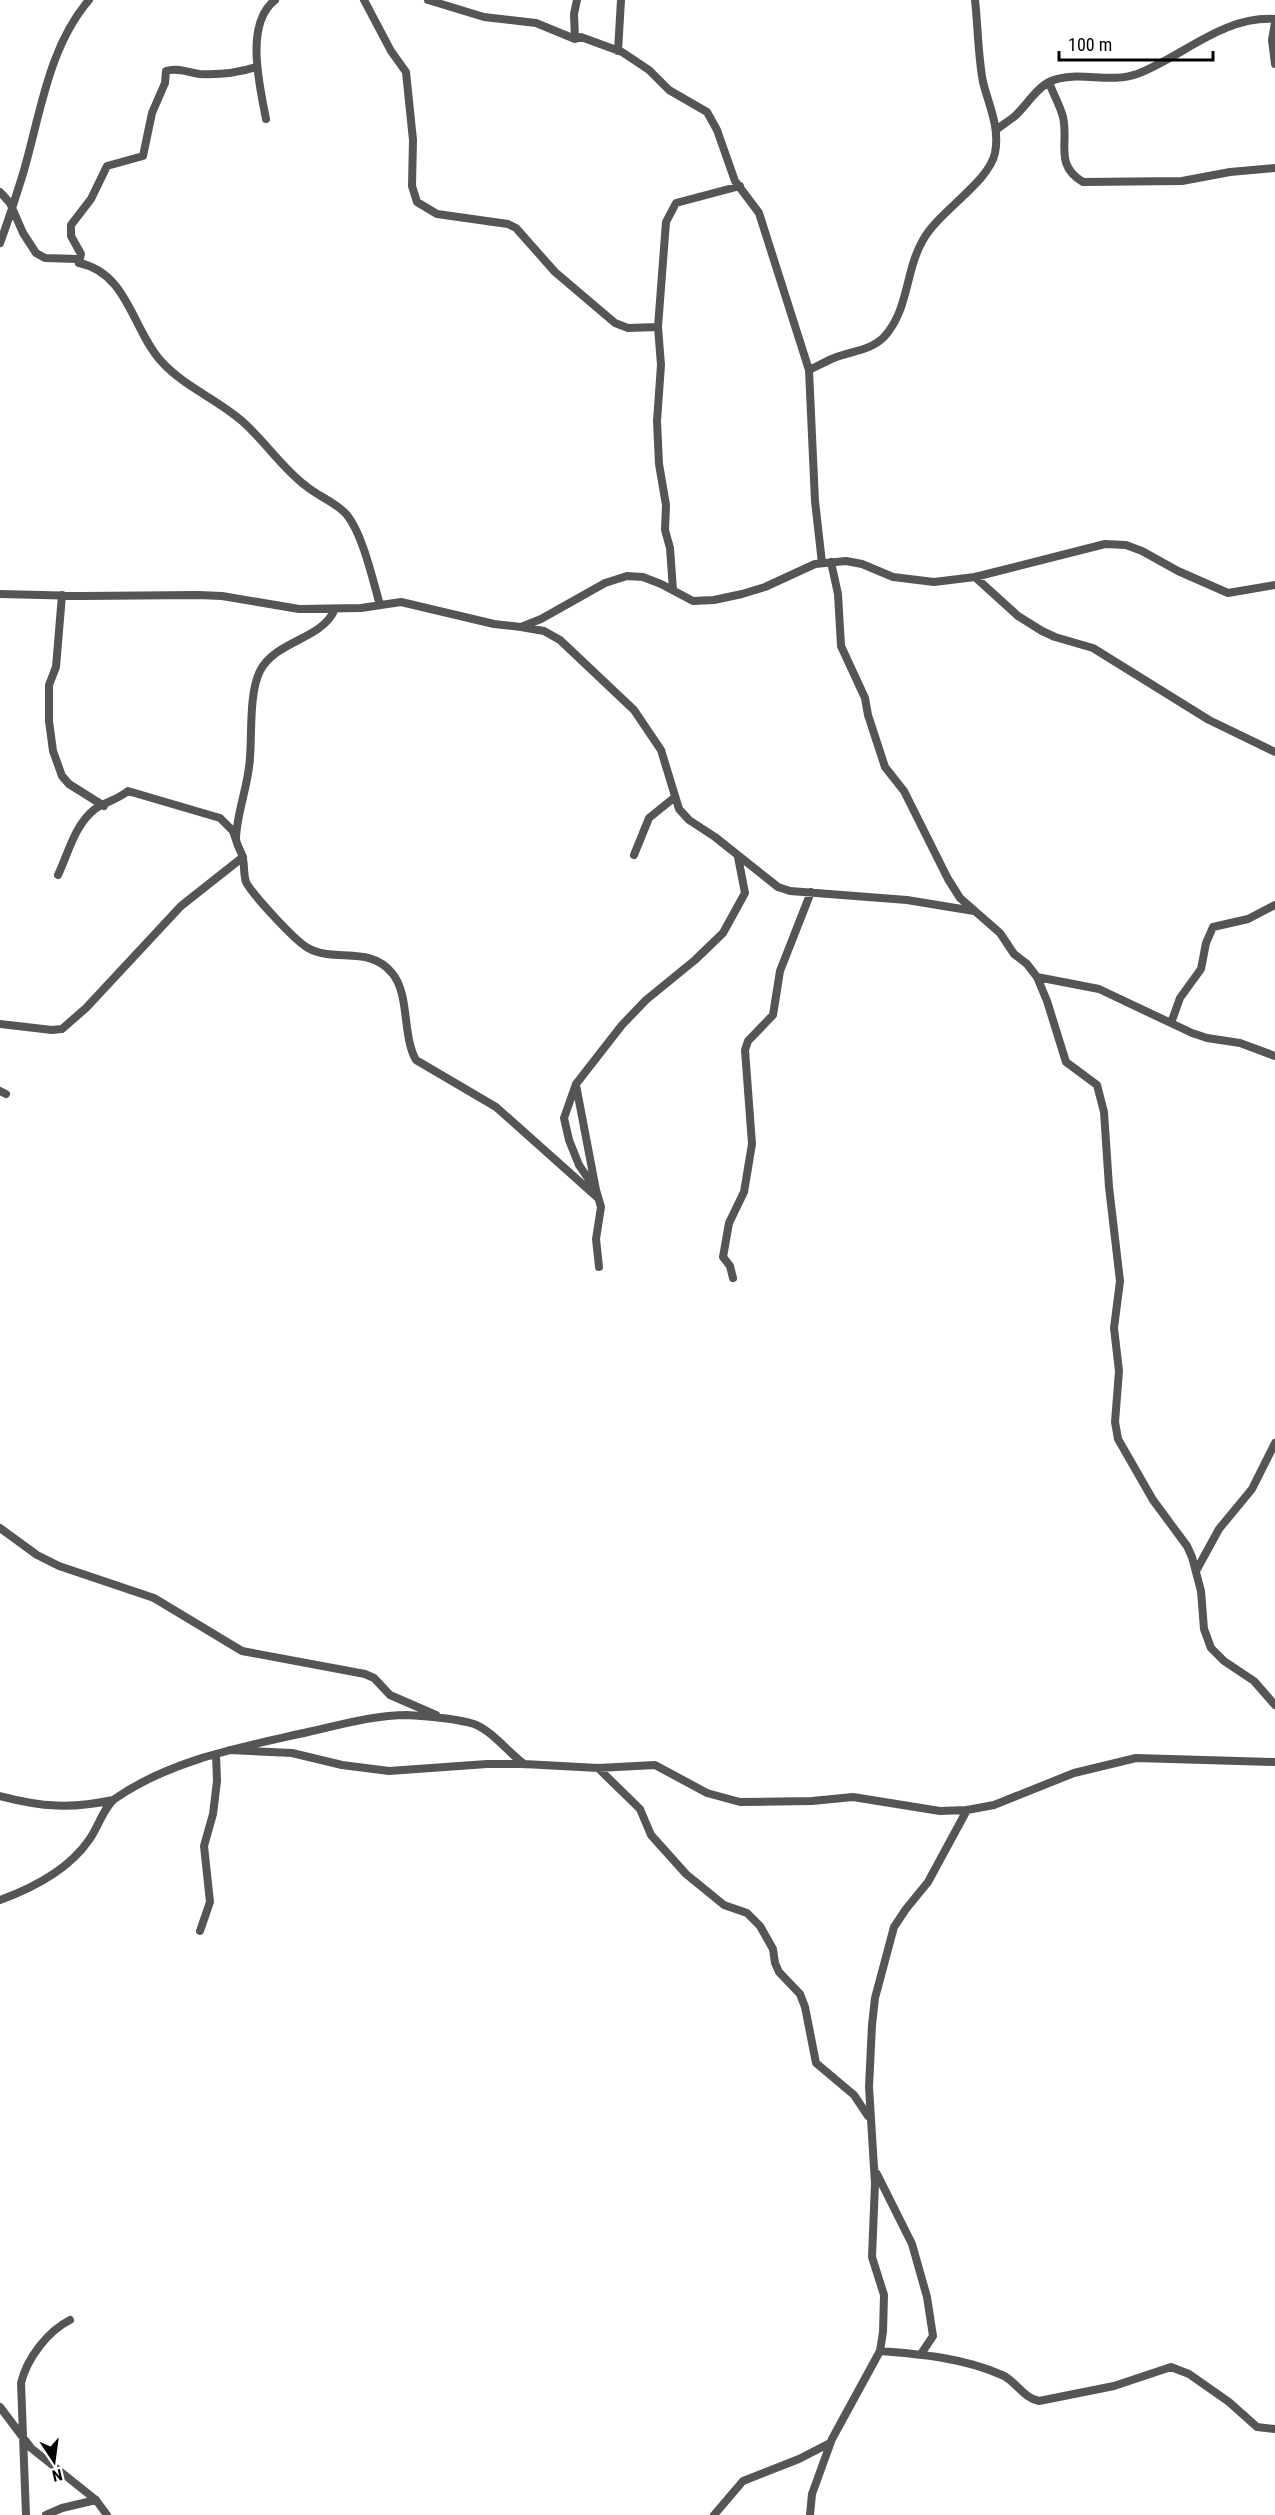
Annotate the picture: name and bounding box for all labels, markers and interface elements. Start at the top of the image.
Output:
scale bar [1059,24,1214,62]
text: 100 m [1068,34,1112,55]
north arrow [24,2431,84,2491]
text: N [50,2465,64,2485]

